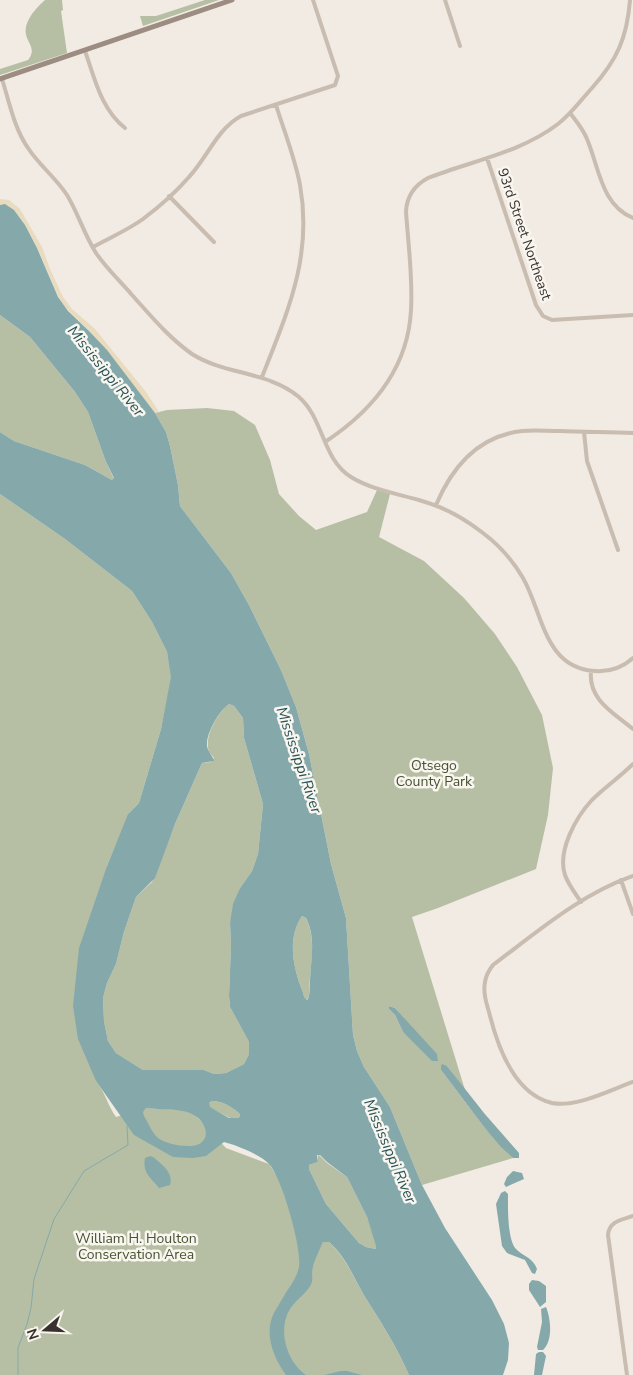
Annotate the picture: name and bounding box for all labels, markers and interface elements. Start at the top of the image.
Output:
street label: 93rd Street Northeast [493,166,556,303]
water label: Mississippi River [63,321,149,421]
water label: Mississippi River [271,704,327,817]
park label: Otsego County Park [396,756,473,791]
water label: Mississippi River [359,1096,421,1207]
park label: William H. Houlton Conservation Area [75,1229,197,1264]
north arrow [20,1305,70,1355]
text: N [22,1326,44,1342]

